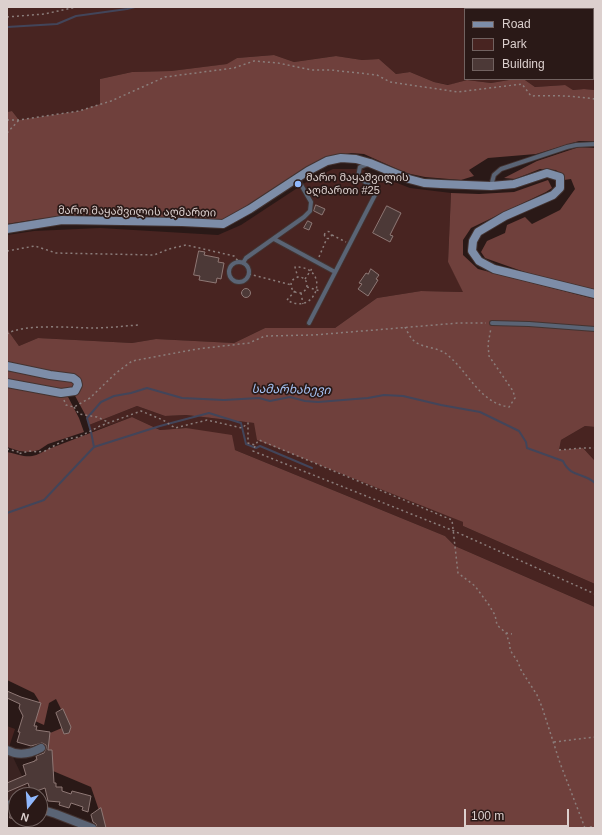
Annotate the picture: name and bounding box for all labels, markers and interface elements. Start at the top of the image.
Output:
legend [464,8,594,80]
text: Road [502,17,531,31]
text: Park [502,37,527,51]
text: Building [502,57,545,71]
place label: მარო მაყაშვილის აღმართი #25 [306,171,409,197]
marker: მარო მაყაშვილის აღმართი #25 [293,179,303,189]
street label: მარო მაყაშვილის აღმართი [58,204,216,220]
water label: სამარხახევი [251,382,331,398]
north arrow [8,787,48,827]
scale bar [466,801,571,827]
text: 100 m [471,809,504,823]
text: N [19,811,30,824]

